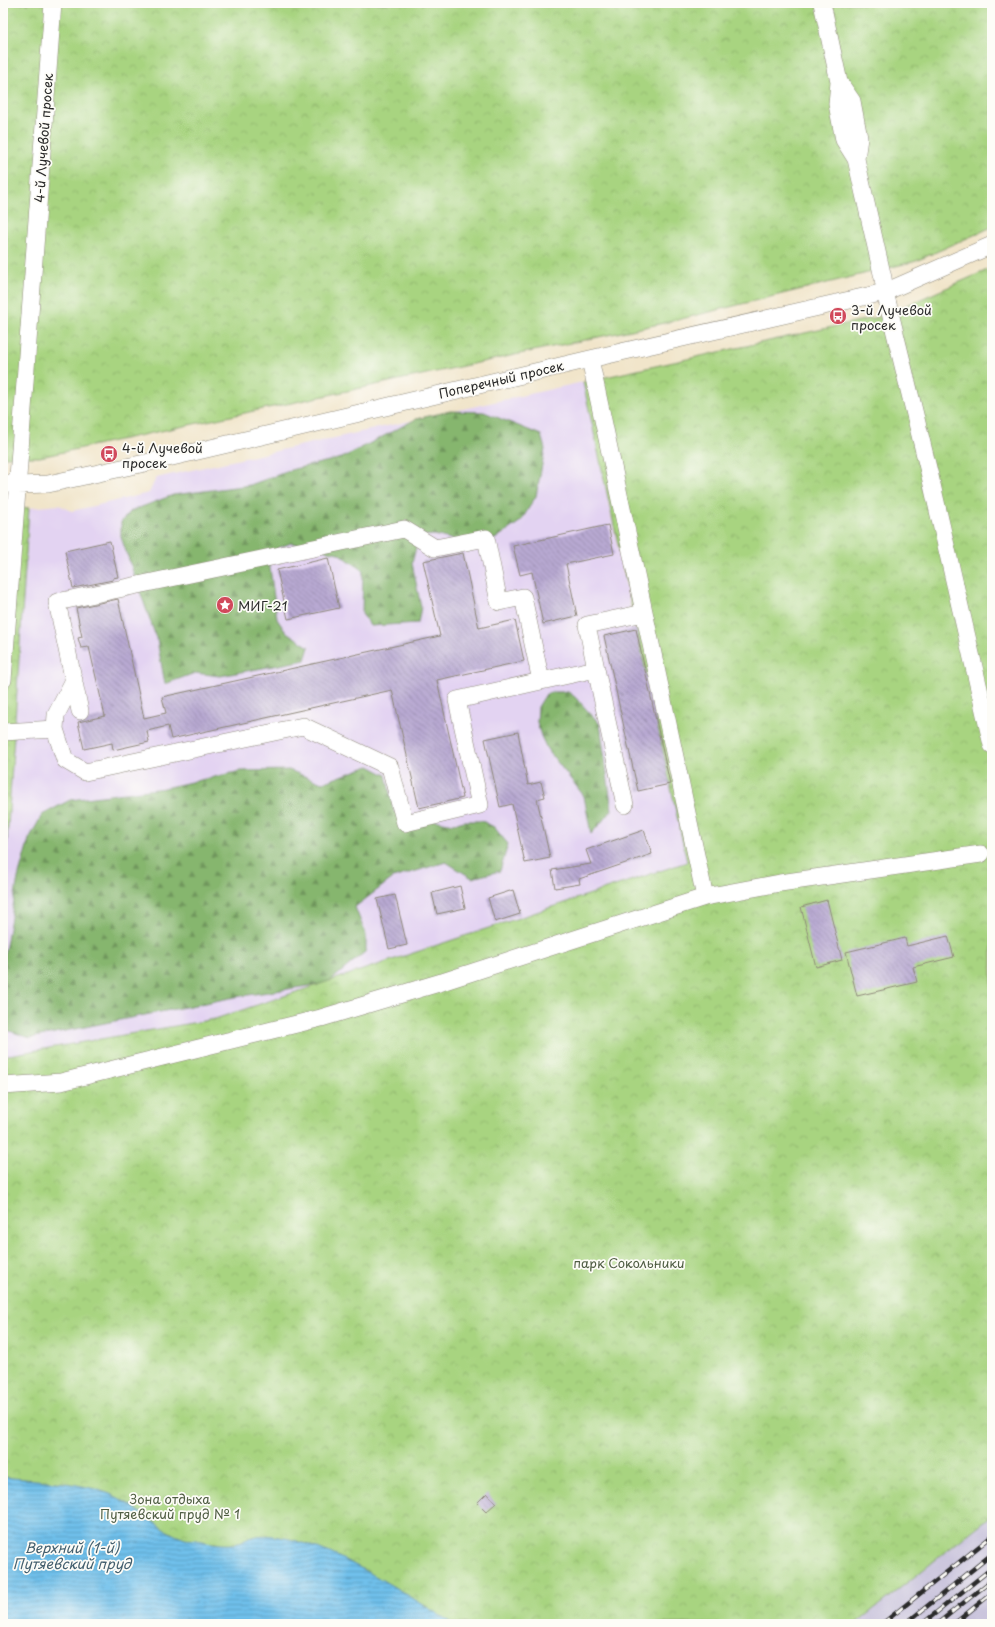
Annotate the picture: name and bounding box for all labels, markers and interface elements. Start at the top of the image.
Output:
street label: 4-й Лучевой просек [29,72,57,203]
place label: 3-й Лучевой просек [851,300,932,334]
bus stop icon: 3-й Лучевой просек [828,306,848,326]
street label: Поперечный просек [437,355,566,403]
place label: 4-й Лучевой просек [122,438,203,472]
bus stop icon: 4-й Лучевой просек [99,444,119,464]
place icon: МИГ-21 [215,595,235,615]
place label: МИГ-21 [238,596,288,615]
park label: парк Сокольники [573,1253,685,1272]
park label: Зона отдыха Путяевский пруд № 1 [100,1489,240,1523]
water label: Верхний (1-й) Путяевский пруд [13,1537,133,1574]

